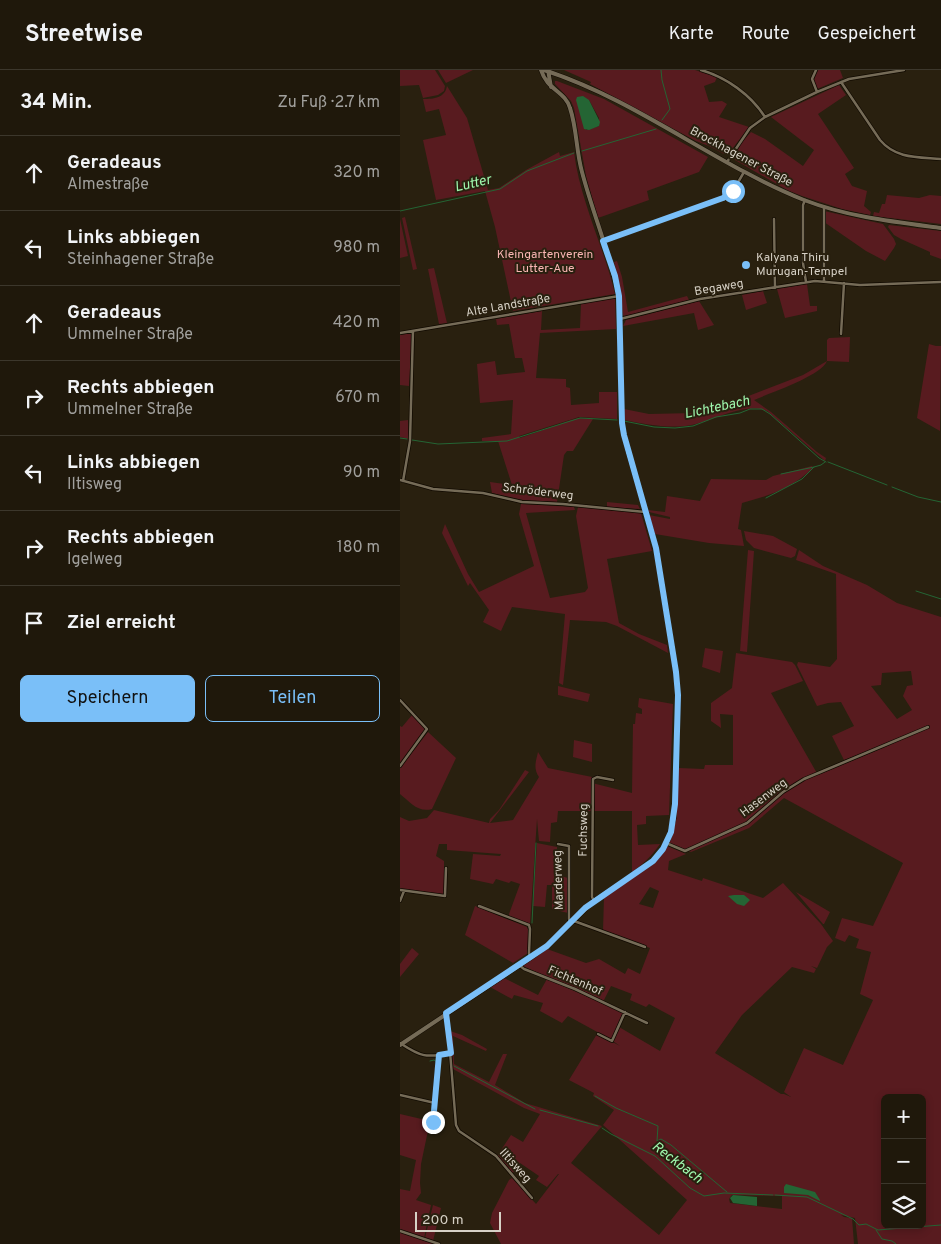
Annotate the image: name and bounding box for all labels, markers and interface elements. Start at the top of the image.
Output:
text: Streetwise [25,20,143,50]
text: Karte [669,23,714,46]
text: Route [742,23,790,46]
text: Gespeichert [818,23,916,46]
text: 34 Min. [20,89,92,116]
text: Zu Fuß · 2.7 km [278,93,380,113]
street label: Brockhagener Straße [687,123,795,191]
text: Geradeaus [67,151,162,175]
icon: ahead [20,159,48,187]
text: 320 m [333,163,380,183]
water label: Lutter [453,171,495,196]
text: Almestraße [67,175,149,195]
route start [722,180,745,203]
text: Links abbiegen [67,226,200,250]
icon: left [20,234,48,262]
text: 980 m [333,238,380,258]
park label: Kleingartenverein Lutter-Aue [497,247,593,277]
text: Steinhagener Straße [67,250,214,270]
place label: Kalyana Thiru Murugan-Tempel [756,250,847,280]
marker: Kalyana Thiru Murugan-Tempel [740,259,752,271]
street label: Begaweg [693,276,745,300]
street label: Alte Landstraße [465,291,551,321]
text: Geradeaus [67,301,162,325]
icon: ahead [20,309,48,337]
text: 420 m [333,313,380,333]
text: Ummelner Straße [67,325,193,345]
text: Rechts abbiegen [67,376,215,400]
icon: right [20,384,48,412]
text: 670 m [335,388,380,408]
water label: Lichtebach [683,393,752,423]
text: Ummelner Straße [67,400,193,420]
text: Links abbiegen [67,451,200,475]
icon: left [20,459,48,487]
text: 90 m [343,463,380,483]
text: Iltisweg [67,475,122,495]
street label: Schröderweg [502,480,574,504]
text: Rechts abbiegen [67,526,215,550]
icon: right [20,534,48,562]
text: 180 m [337,538,380,558]
text: Igelweg [67,550,122,570]
icon: arrive [20,609,48,637]
text: Ziel erreicht [67,611,176,635]
button: Speichern [20,675,195,722]
button: Teilen [205,675,380,722]
street label: Hasenweg [737,775,791,821]
street label: Fuchsweg [576,803,592,857]
street label: Marderweg [550,850,568,910]
street label: Fichtenhof [545,962,605,1000]
map controls [881,1094,926,1229]
button: + [881,1094,926,1139]
route end [422,1111,445,1134]
water label: Reckbach [648,1138,706,1188]
button: − [881,1139,926,1184]
street label: Iltisweg [495,1145,535,1187]
button: layers [881,1184,926,1229]
scale bar [415,1209,501,1232]
text: 200 m [422,1212,464,1229]

